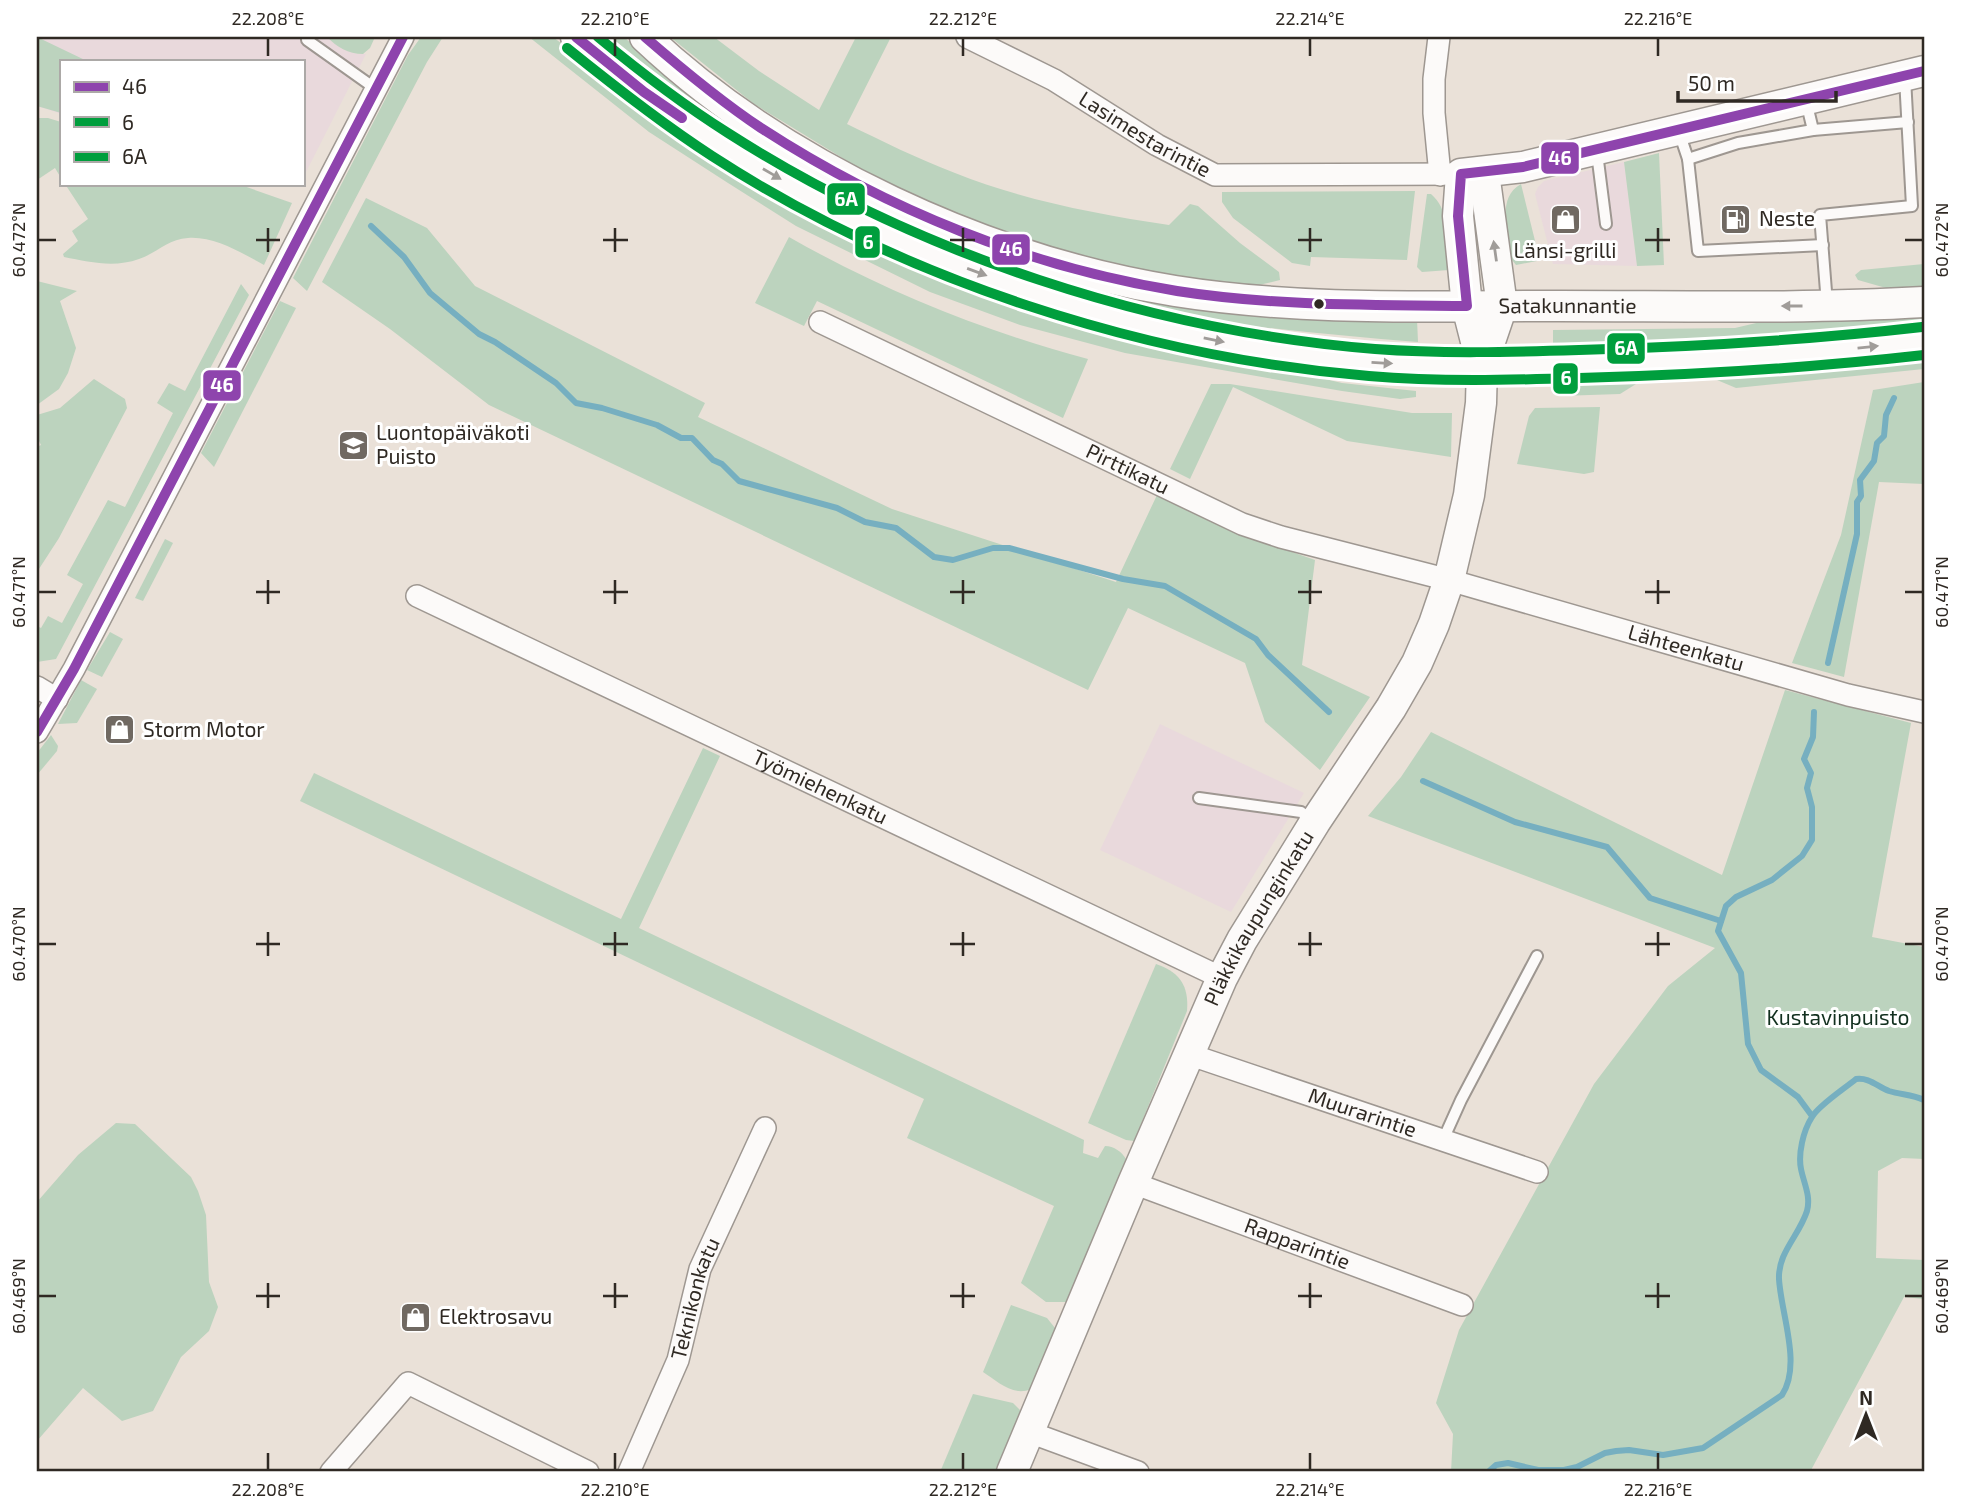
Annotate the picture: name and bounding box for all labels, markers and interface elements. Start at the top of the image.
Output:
text: 22.208°E [232,7,304,29]
text: 22.210°E [580,7,650,29]
text: 22.212°E [929,7,997,29]
text: 22.214°E [1275,7,1345,29]
text: 22.216°E [1624,7,1692,29]
legend [60,60,304,186]
scale bar [1678,60,1835,104]
text: 50 m [1688,70,1735,95]
text: 46 [122,73,147,98]
street label: Lasimestarintie [1075,85,1215,182]
text: 6 [122,109,134,134]
line badge: 46 [1540,141,1580,175]
text: 6A [122,143,147,168]
text: 46 [1548,146,1572,169]
one-way arrow [762,168,781,181]
line badge: 6A [826,182,866,216]
text: 6A [834,187,858,210]
shop icon: Länsi-grilli [1548,202,1582,236]
fuel station icon: Neste [1719,202,1753,236]
text: 60.472°N [7,203,29,277]
text: 60.472°N [1930,203,1952,277]
place label: Neste [1759,205,1815,230]
line badge: 6 [854,225,881,259]
text: 6 [862,230,874,253]
line badge: 46 [991,233,1031,266]
text: 46 [999,237,1023,260]
place label: Länsi-grilli [1514,237,1616,262]
one-way arrow [1490,240,1501,262]
one-way arrow [966,266,987,277]
street label: Satakunnantie [1498,292,1637,317]
unlabelled marker [1312,297,1326,311]
one-way arrow [1781,300,1803,312]
line badge: 6A [1606,332,1646,365]
one-way arrow [1203,334,1225,345]
text: 6A [1614,336,1638,359]
one-way arrow [1858,342,1880,353]
one-way arrow [1371,358,1393,369]
line badge: 6 [1552,362,1579,395]
text: 6 [1560,366,1572,389]
line badge: 46 [202,369,242,402]
text: 46 [210,373,234,396]
place label: Luontopäiväkoti Puisto [376,419,530,468]
school or university icon: Luontopäiväkoti Puisto [336,428,370,462]
street label: Pirttikatu [1082,437,1174,498]
text: 60.471°N [7,556,29,628]
text: 60.471°N [1930,556,1952,628]
street label: Lähteenkatu [1625,618,1747,675]
shop icon: Storm Motor [103,713,137,747]
place label: Storm Motor [143,716,265,741]
street label: Työmiehenkatu [749,743,892,829]
street label: Pläkkikaupunginkatu [1198,825,1318,1009]
text: 60.470°N [7,906,29,982]
text: 60.470°N [1930,906,1952,982]
park label: Kustavinpuisto [1767,1004,1910,1029]
street label: Muurarintie [1305,1082,1420,1141]
street label: Rapparintie [1241,1211,1354,1273]
street label: Teknikonkatu [665,1233,724,1362]
text: 60.469°N [7,1258,29,1334]
text: 60.469°N [1930,1258,1952,1334]
shop icon: Elektrosavu [399,1300,433,1334]
place label: Elektrosavu [439,1303,552,1328]
north arrow [1832,1380,1902,1450]
text: N [1859,1386,1873,1409]
text: 22.208°E [232,1478,304,1500]
text: 22.210°E [580,1478,650,1500]
text: 22.212°E [929,1478,997,1500]
text: 22.214°E [1275,1478,1345,1500]
text: 22.216°E [1624,1478,1692,1500]

